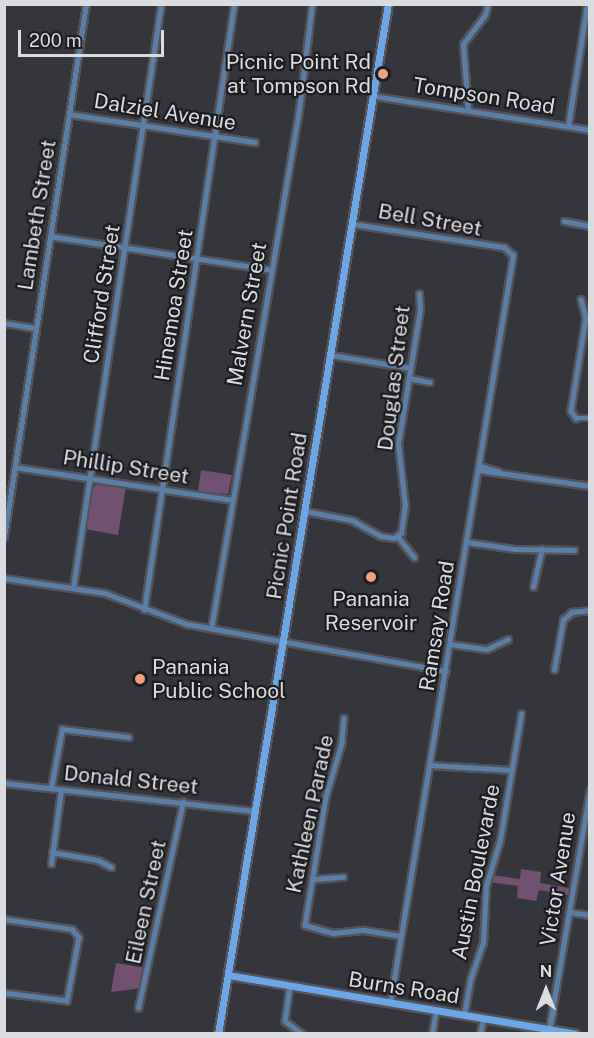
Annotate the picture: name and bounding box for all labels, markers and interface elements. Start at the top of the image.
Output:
scale bar [21,18,166,56]
text: 200 m [29,30,82,51]
place label: Picnic Point Rd at Tompson Rd [226,49,371,99]
marker: Picnic Point Rd at Tompson Rd [376,67,390,81]
street label: Tompson Road [411,72,557,120]
street label: Dalziel Avenue [92,88,238,136]
street label: Lambeth Street [13,138,61,292]
street label: Bell Street [376,198,484,242]
street label: Clifford Street [79,223,125,365]
street label: Hinemoa Street [150,227,198,383]
street label: Malvern Street [222,240,272,388]
street label: Douglas Street [373,304,415,452]
street label: Picnic Point Road [261,431,313,601]
street label: Phillip Street [61,445,191,489]
street label: Ramsay Road [414,559,460,693]
marker: Panania Reservoir [364,570,378,584]
place label: Panania Reservoir [325,586,417,636]
place label: Panania Public School [152,654,286,704]
marker: Panania Public School [133,672,147,686]
street label: Kathleen Parade [281,733,339,895]
street label: Donald Street [63,760,199,800]
street label: Austin Boulevarde [447,782,505,962]
street label: Victor Avenue [535,810,581,948]
street label: Eileen Street [121,838,171,966]
north arrow [516,960,576,1020]
text: N [540,962,552,981]
street label: Burns Road [347,967,461,1009]

